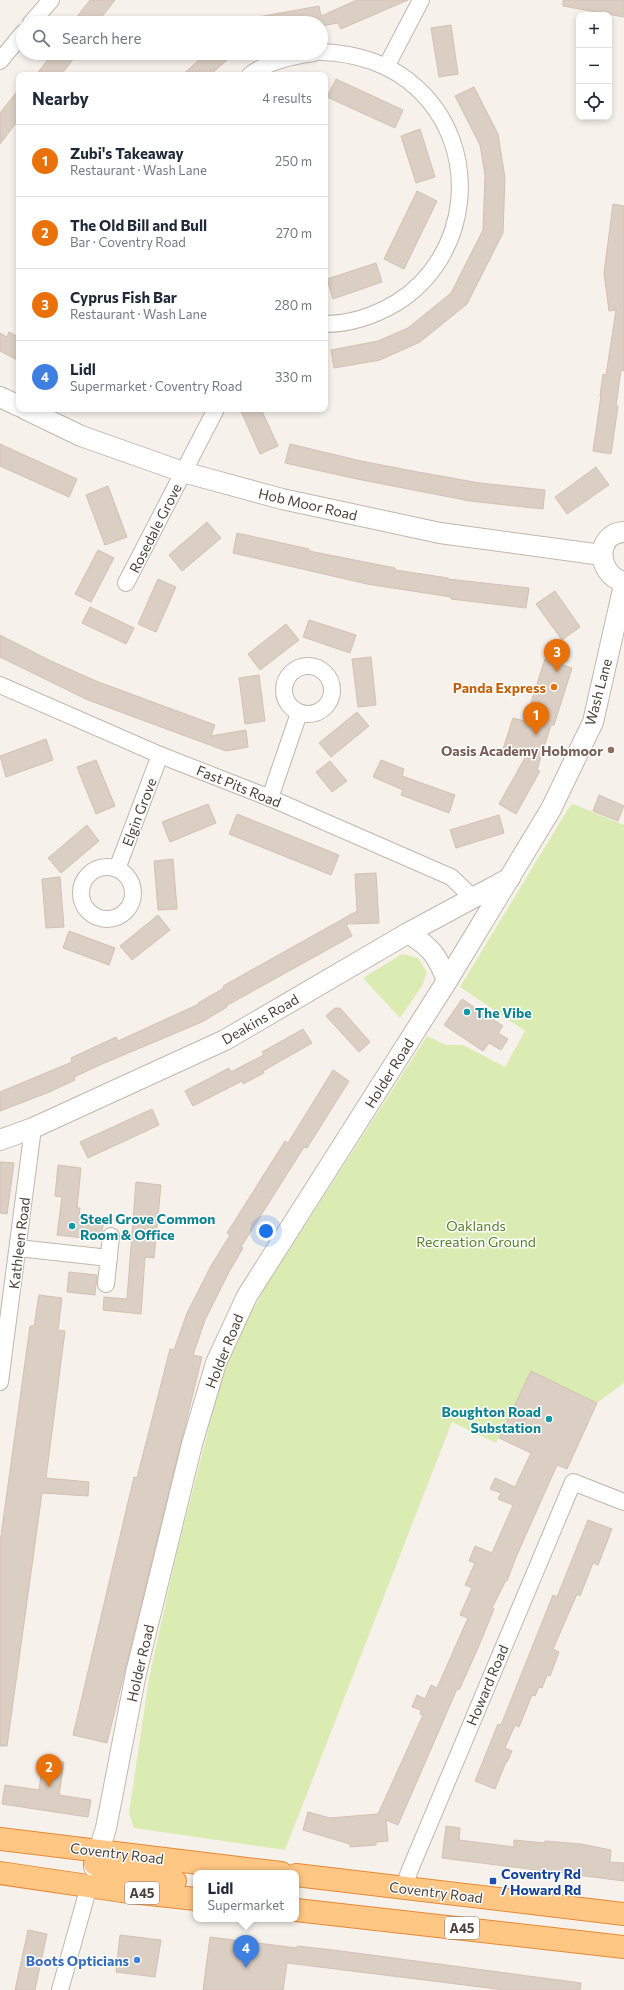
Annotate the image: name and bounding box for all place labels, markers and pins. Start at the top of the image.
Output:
pin: 3 [544,639,570,672]
place label: Panda Express [453,679,546,696]
marker: Panda Express [549,682,559,692]
pin: 1 [523,702,549,735]
place label: Oasis Academy Hobmoor [441,742,603,759]
marker: Oasis Academy Hobmoor [606,745,616,755]
place label: The Vibe [475,1004,532,1021]
marker: The Vibe [462,1007,472,1017]
place label: Steel Grove Common Room & Office [80,1210,215,1243]
marker: Steel Grove Common Room & Office [67,1221,77,1231]
place label: Boughton Road Substation [441,1403,541,1436]
marker: Boughton Road Substation [544,1414,554,1424]
pin: 2 [36,1754,62,1787]
place label: Coventry Rd / Howard Rd [501,1865,581,1898]
marker: Coventry Rd / Howard Rd [488,1876,498,1886]
pin: 4 [233,1935,259,1968]
place label: Boots Opticians [26,1952,129,1969]
marker: Boots Opticians [132,1955,142,1965]

